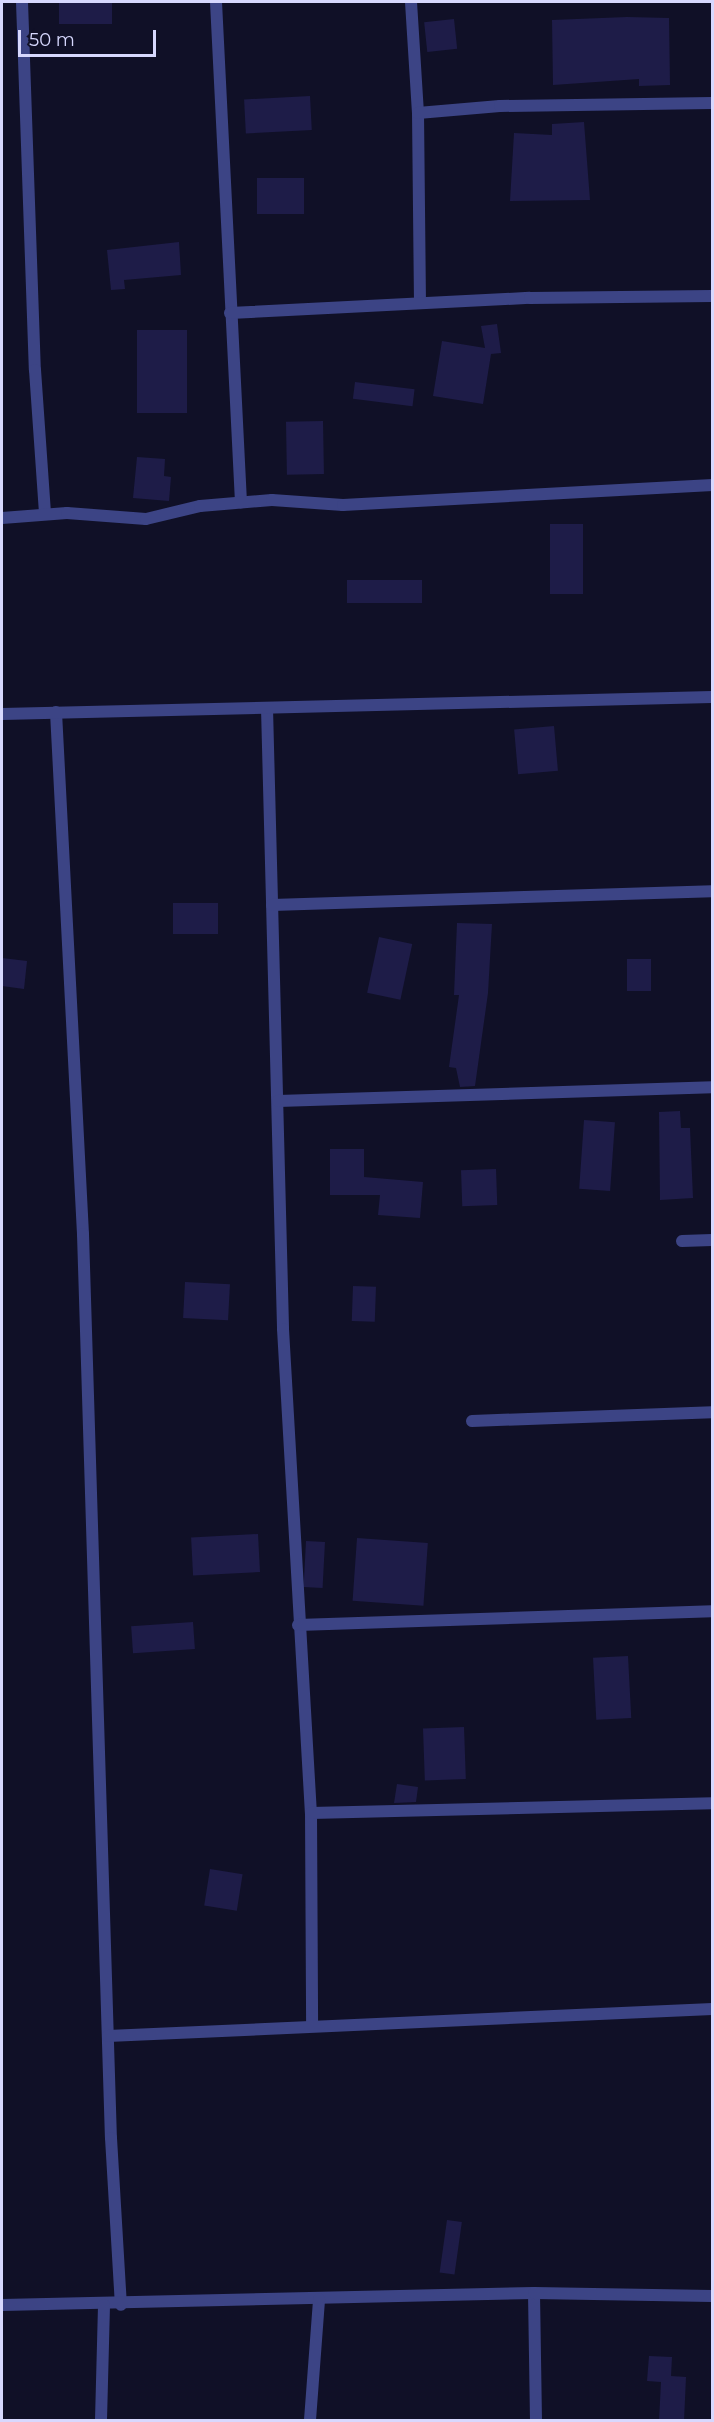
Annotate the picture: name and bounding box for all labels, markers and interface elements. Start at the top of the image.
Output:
scale bar [21,18,159,56]
text: 50 m [29,29,75,51]

